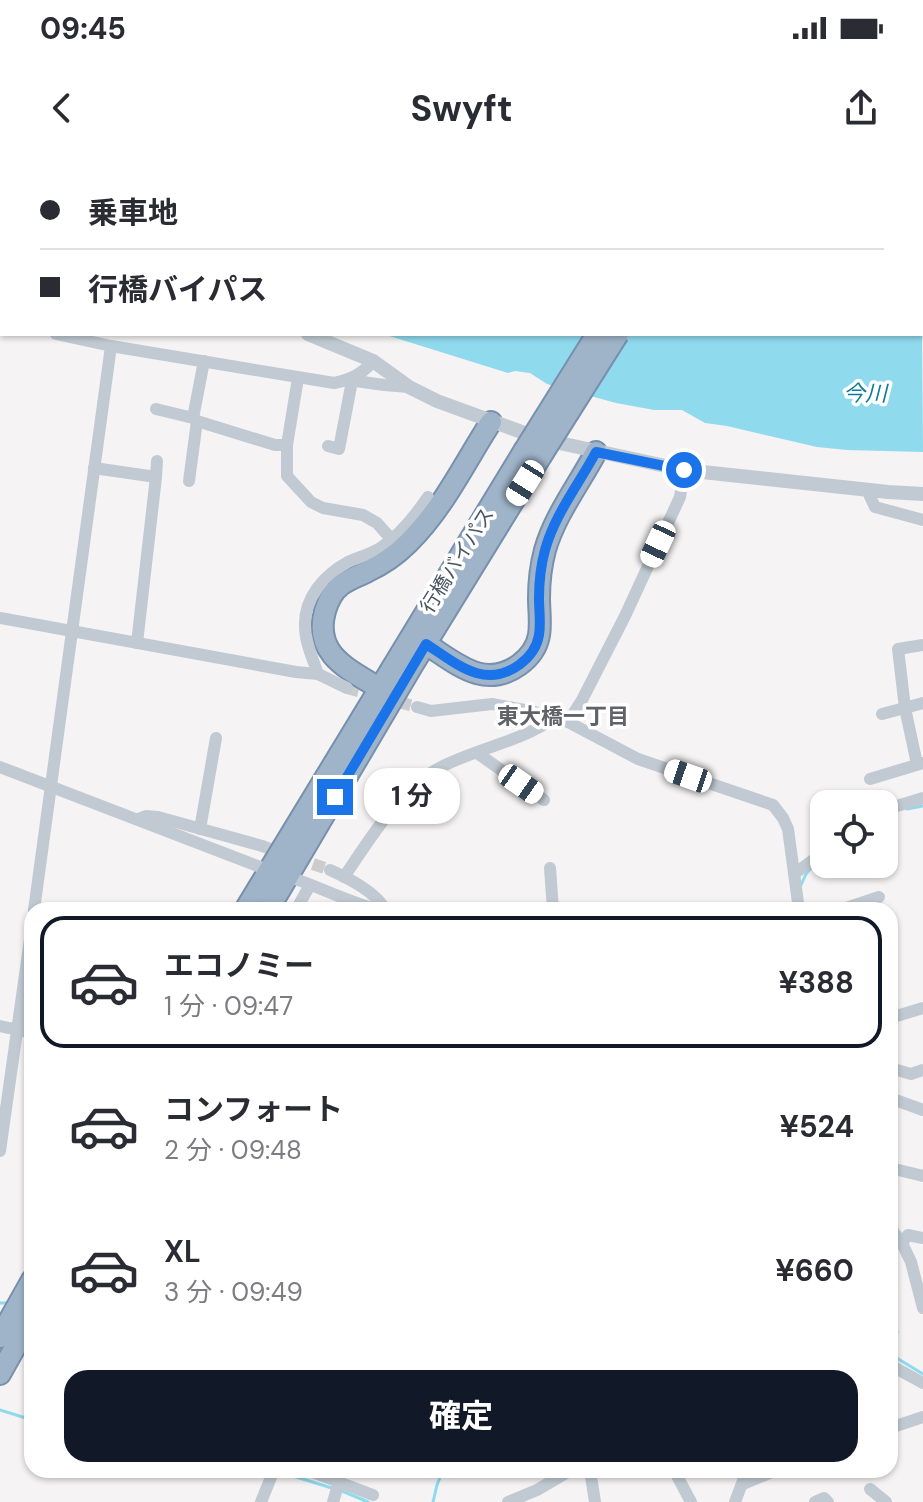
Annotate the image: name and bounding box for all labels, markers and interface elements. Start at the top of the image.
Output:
text: 09:45 [40,9,126,48]
text: Swyft [411,85,512,132]
icon: back [40,86,84,130]
icon: share [839,86,883,130]
text: 乗車地 [88,193,178,232]
text: 行橋バイパス [88,270,267,309]
water label: 今川 [843,379,889,408]
route start [666,452,702,488]
car [502,456,548,510]
street label: 行橋バイパス [414,502,500,618]
car [637,517,679,571]
district label: 東大橋一丁目 [497,702,629,731]
car [661,757,715,795]
car [494,760,548,808]
callout: 1 分 [363,769,459,825]
route end [317,779,353,815]
text: 1 分 [391,779,433,813]
map controls [810,790,898,878]
button: locate [810,790,898,878]
icon: car [68,946,140,1018]
text: エコノミー [164,946,314,985]
text: ¥388 [778,963,854,1002]
text: 1 分 · 09:47 [164,989,293,1023]
icon: car [68,1090,140,1162]
text: コンフォート [164,1090,343,1129]
text: ¥524 [779,1107,854,1146]
text: 2 分 · 09:48 [164,1133,302,1167]
text: XL [164,1232,201,1271]
icon: car [68,1234,140,1306]
text: ¥660 [775,1251,854,1290]
text: 3 分 · 09:49 [164,1275,303,1309]
button: 確定 [64,1370,858,1462]

